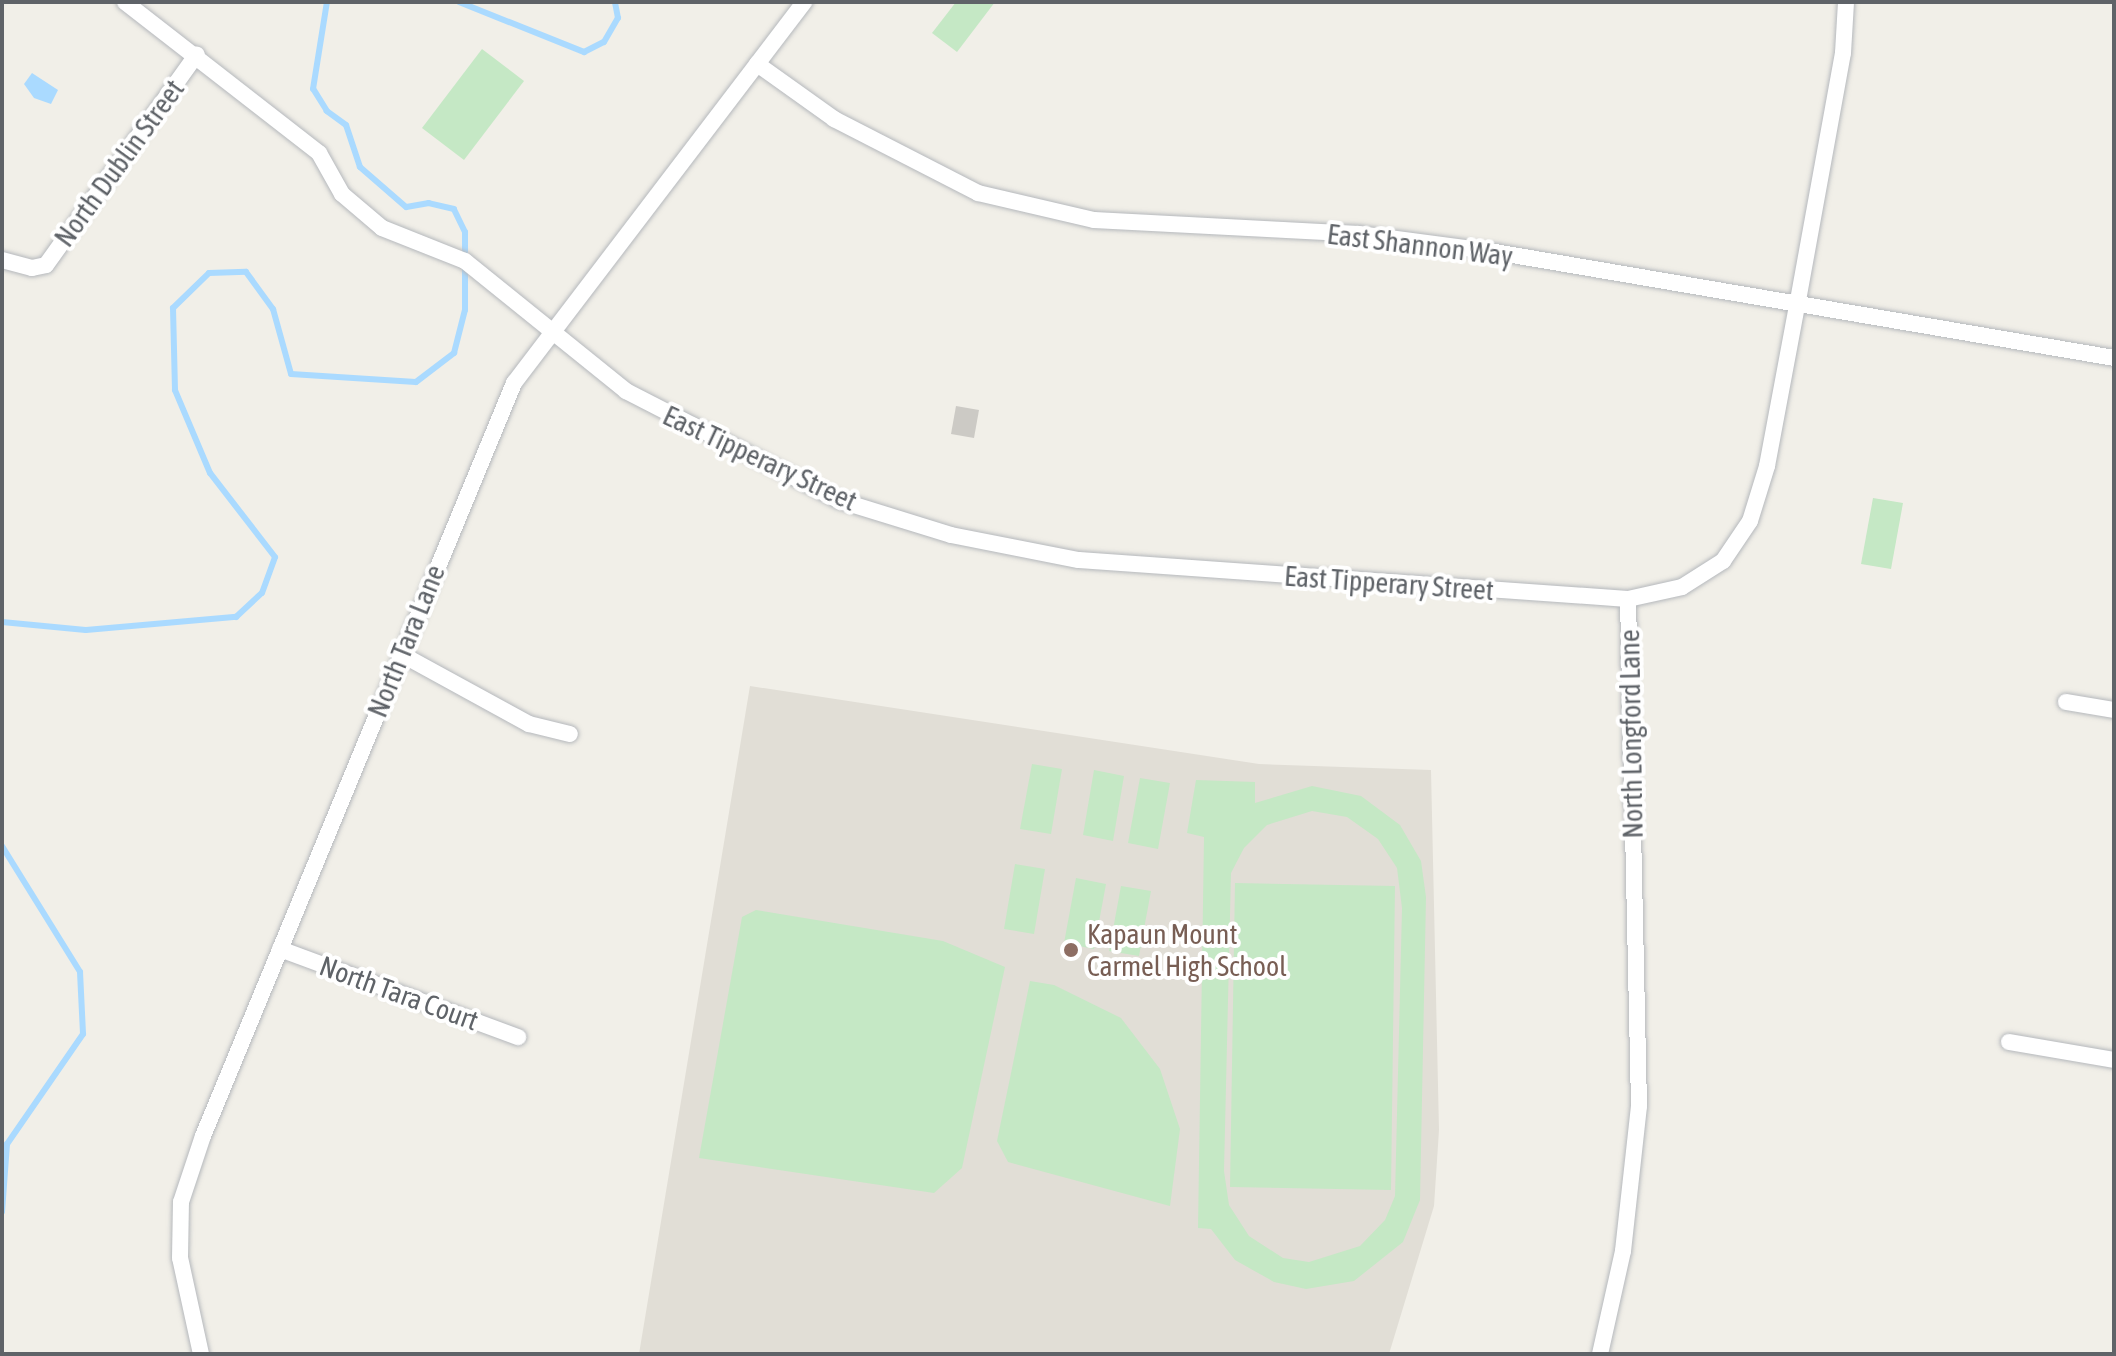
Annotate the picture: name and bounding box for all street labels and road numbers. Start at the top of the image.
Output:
street label: North Dublin Street [47,73,191,253]
street label: East Shannon Way [1325,217,1515,273]
street label: East Tipperary Street [658,398,862,518]
street label: East Tipperary Street [1283,559,1495,607]
street label: North Tara Lane [360,560,452,722]
street label: North Longford Lane [1612,629,1650,839]
street label: North Tara Court [315,949,483,1037]

